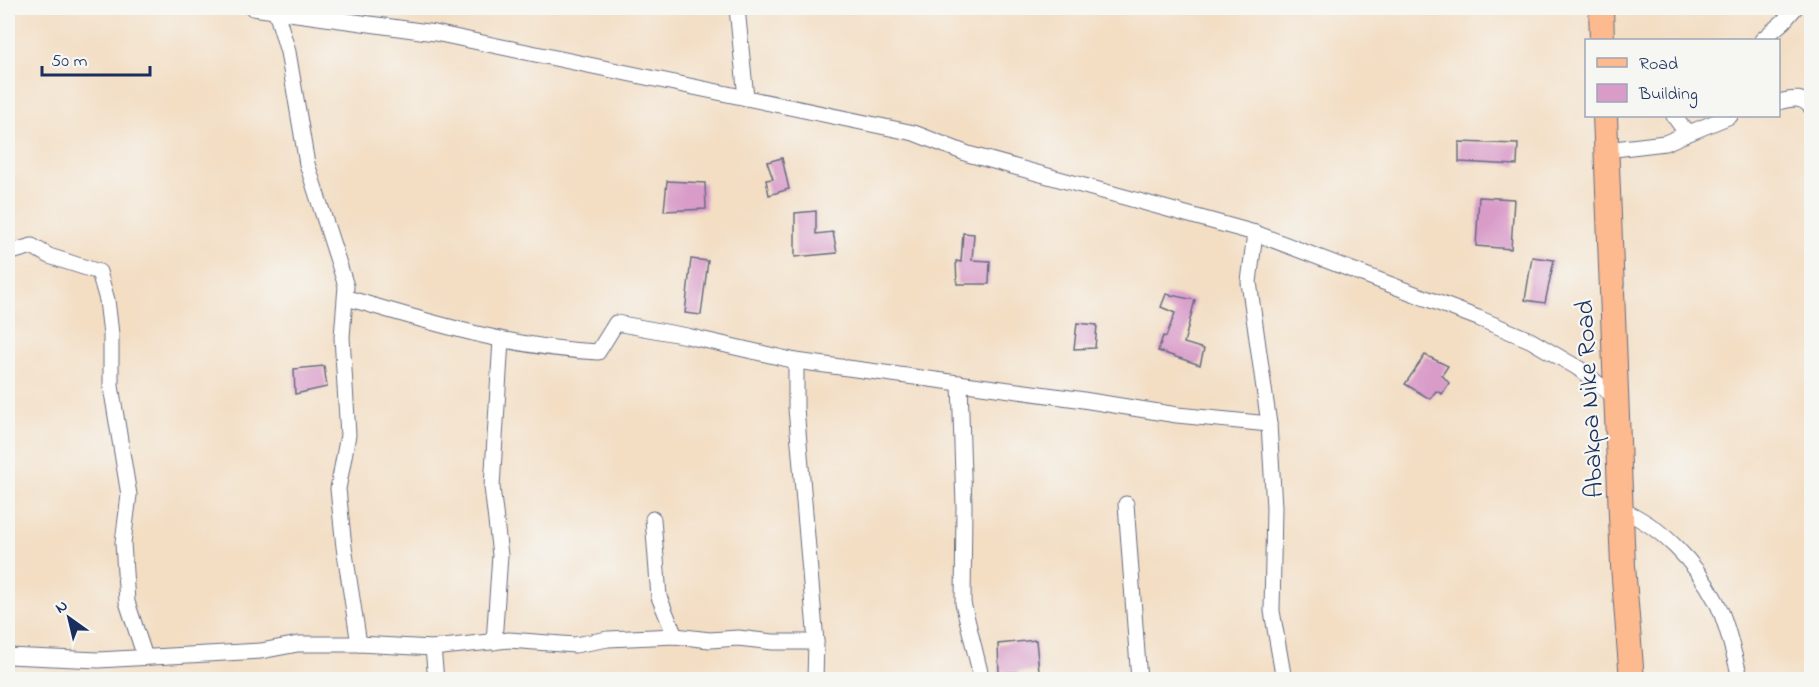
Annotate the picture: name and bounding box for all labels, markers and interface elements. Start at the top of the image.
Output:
scale bar [42,39,150,77]
legend [1585,39,1780,117]
text: 50 m [51,49,88,75]
text: Road [1639,52,1678,78]
text: Building [1638,82,1698,109]
street label: Abakpa Nike Road [1567,299,1615,499]
north arrow [39,588,99,648]
text: N [51,594,73,620]

